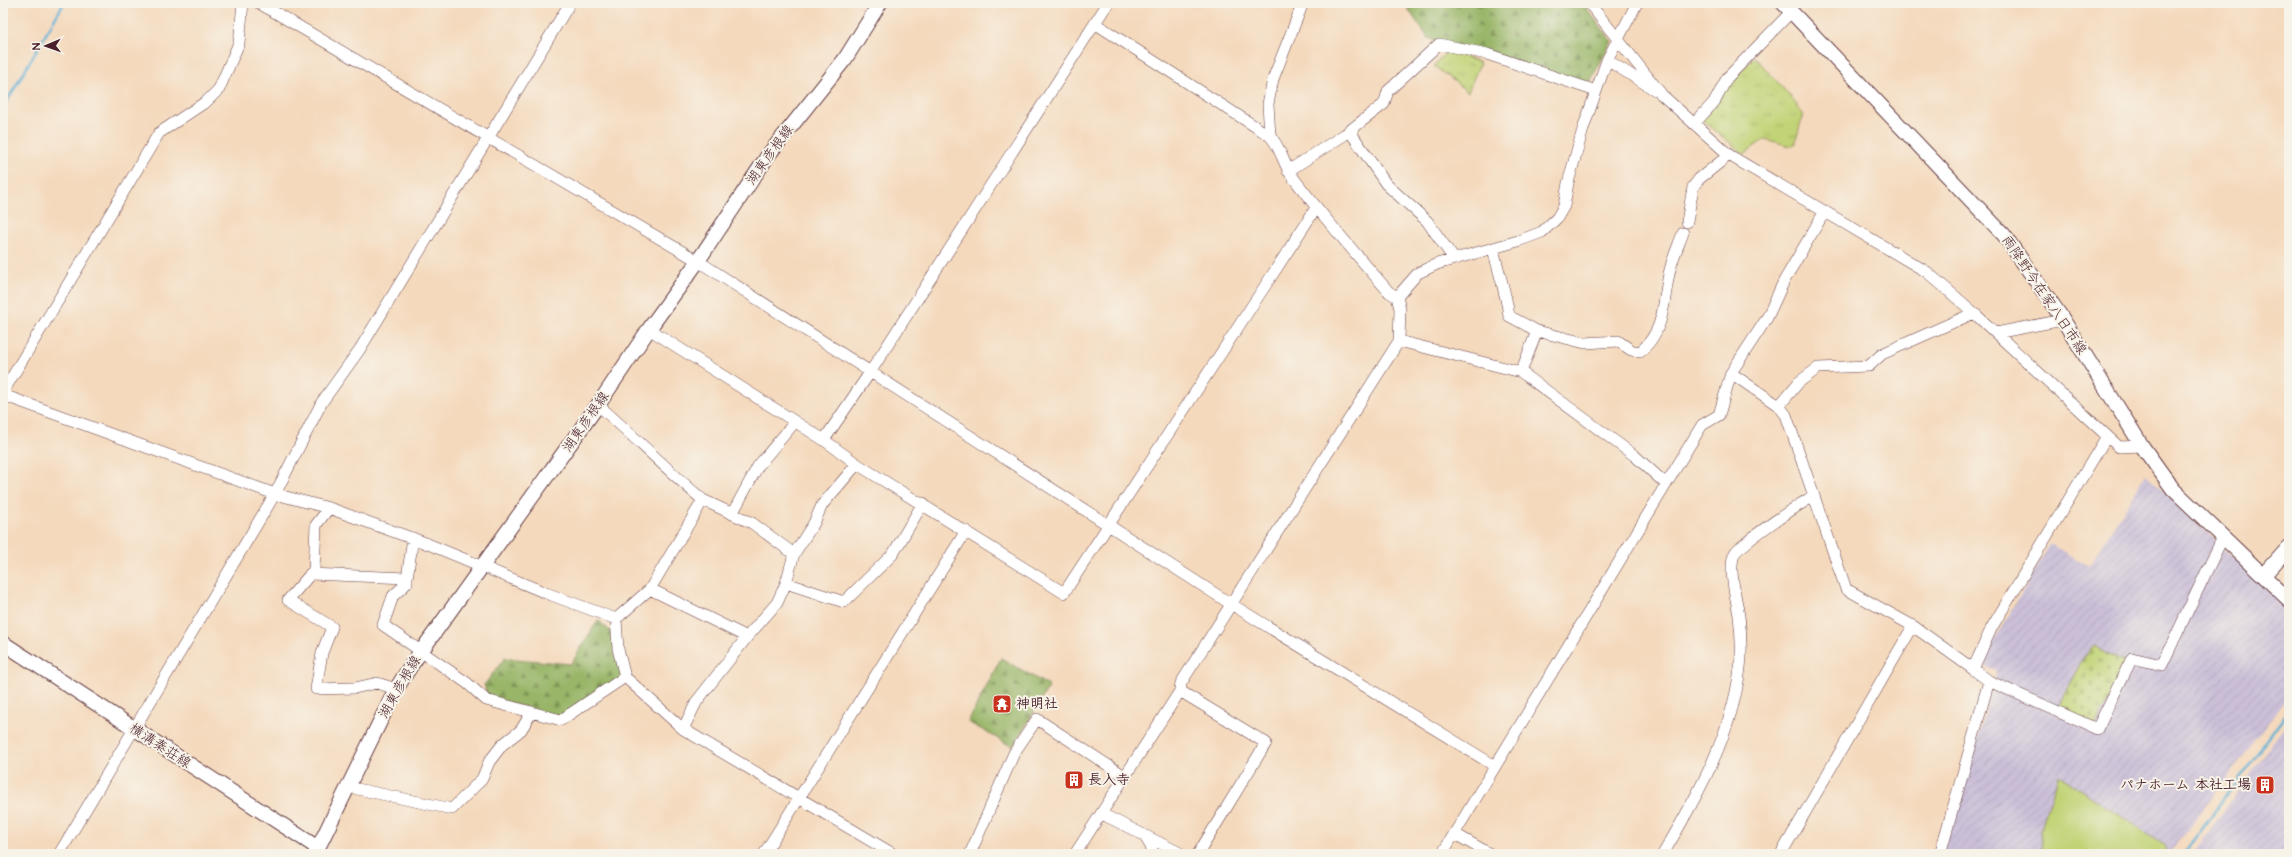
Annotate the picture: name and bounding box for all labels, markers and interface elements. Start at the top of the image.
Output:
north arrow [26,26,66,66]
text: N [29,43,44,50]
street label: 湖東彦根線 [741,121,799,189]
street label: 雨降野今在家八日市線 [1997,231,2091,359]
street label: 湖東彦根線 [558,388,614,456]
street label: 湖東彦根線 [374,652,426,722]
temple icon: 神明社 [991,693,1013,715]
place label: 神明社 [1016,694,1058,714]
street label: 横溝秦荘線 [125,719,195,773]
building icon: 長入寺 [1063,769,1085,791]
place label: 長入寺 [1088,770,1130,790]
building icon: パナホーム 本社工場 [2254,774,2276,796]
place label: パナホーム 本社工場 [2120,775,2251,795]

